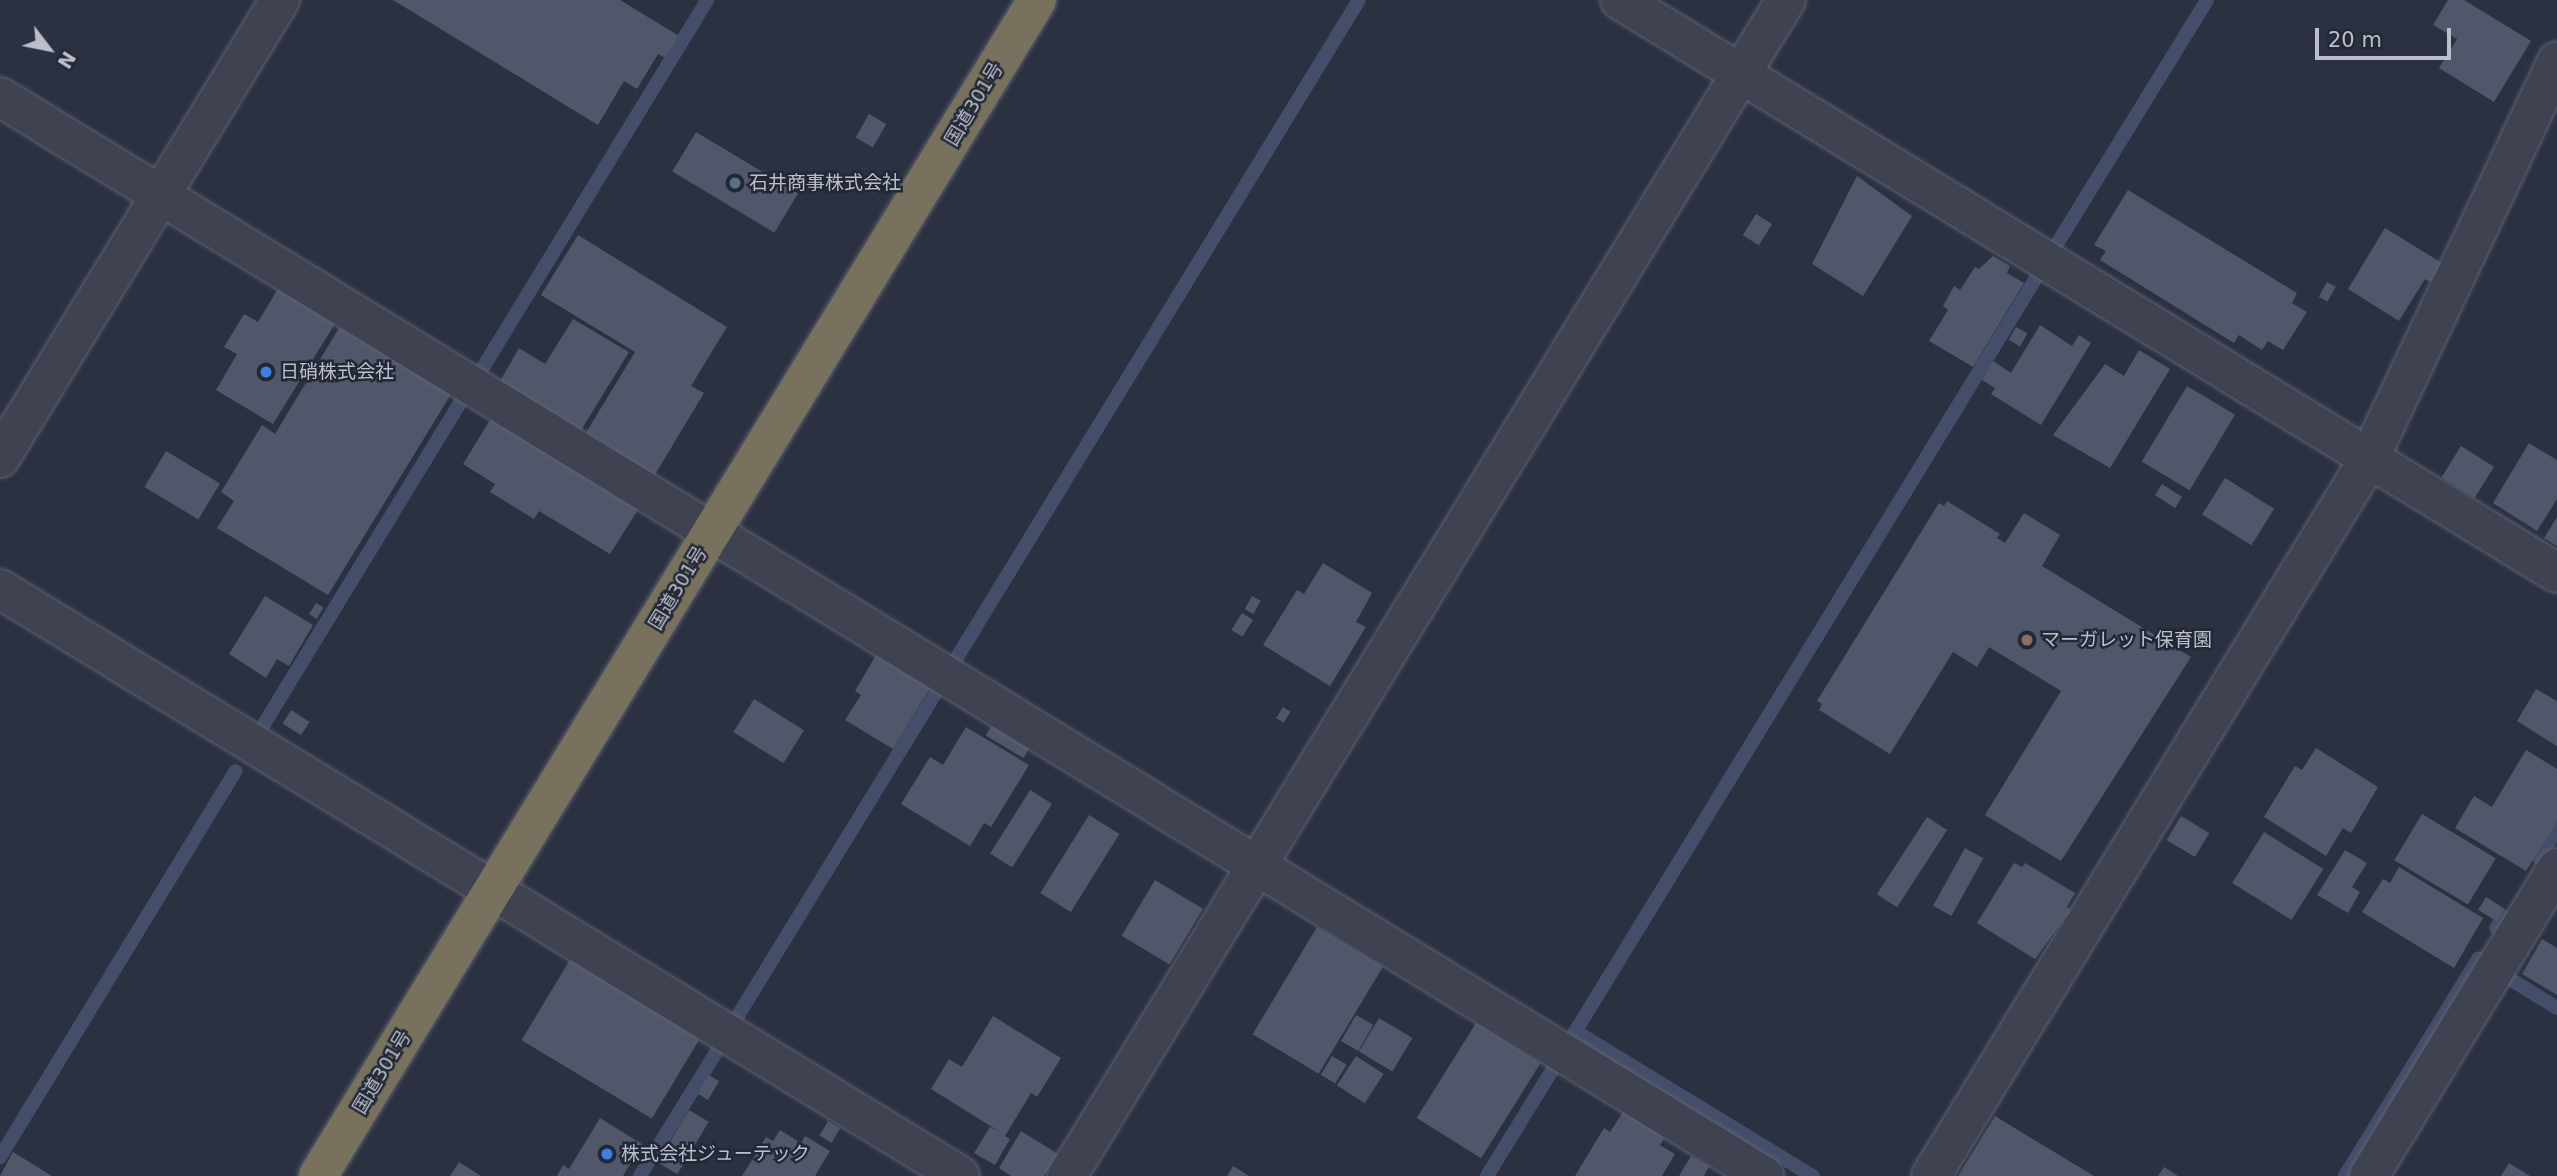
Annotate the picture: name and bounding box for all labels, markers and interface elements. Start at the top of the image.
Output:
north arrow [14,14,84,84]
scale bar [2319,14,2456,58]
text: 20 m [2328,28,2382,52]
text: N [53,48,80,73]
street label: 国道301号 [940,58,1008,150]
place label: 石井商事株式会社 [749,172,901,194]
marker: 石井商事株式会社 [727,175,743,191]
place label: 日硝株式会社 [280,361,394,383]
marker: 日硝株式会社 [258,364,274,380]
street label: 国道301号 [644,542,712,634]
place label: マーガレット保育園 [2041,629,2212,651]
marker: マーガレット保育園 [2019,632,2035,648]
street label: 国道301号 [348,1026,416,1118]
place label: 株式会社ジューテック [621,1143,811,1165]
marker: 株式会社ジューテック [599,1146,615,1162]

